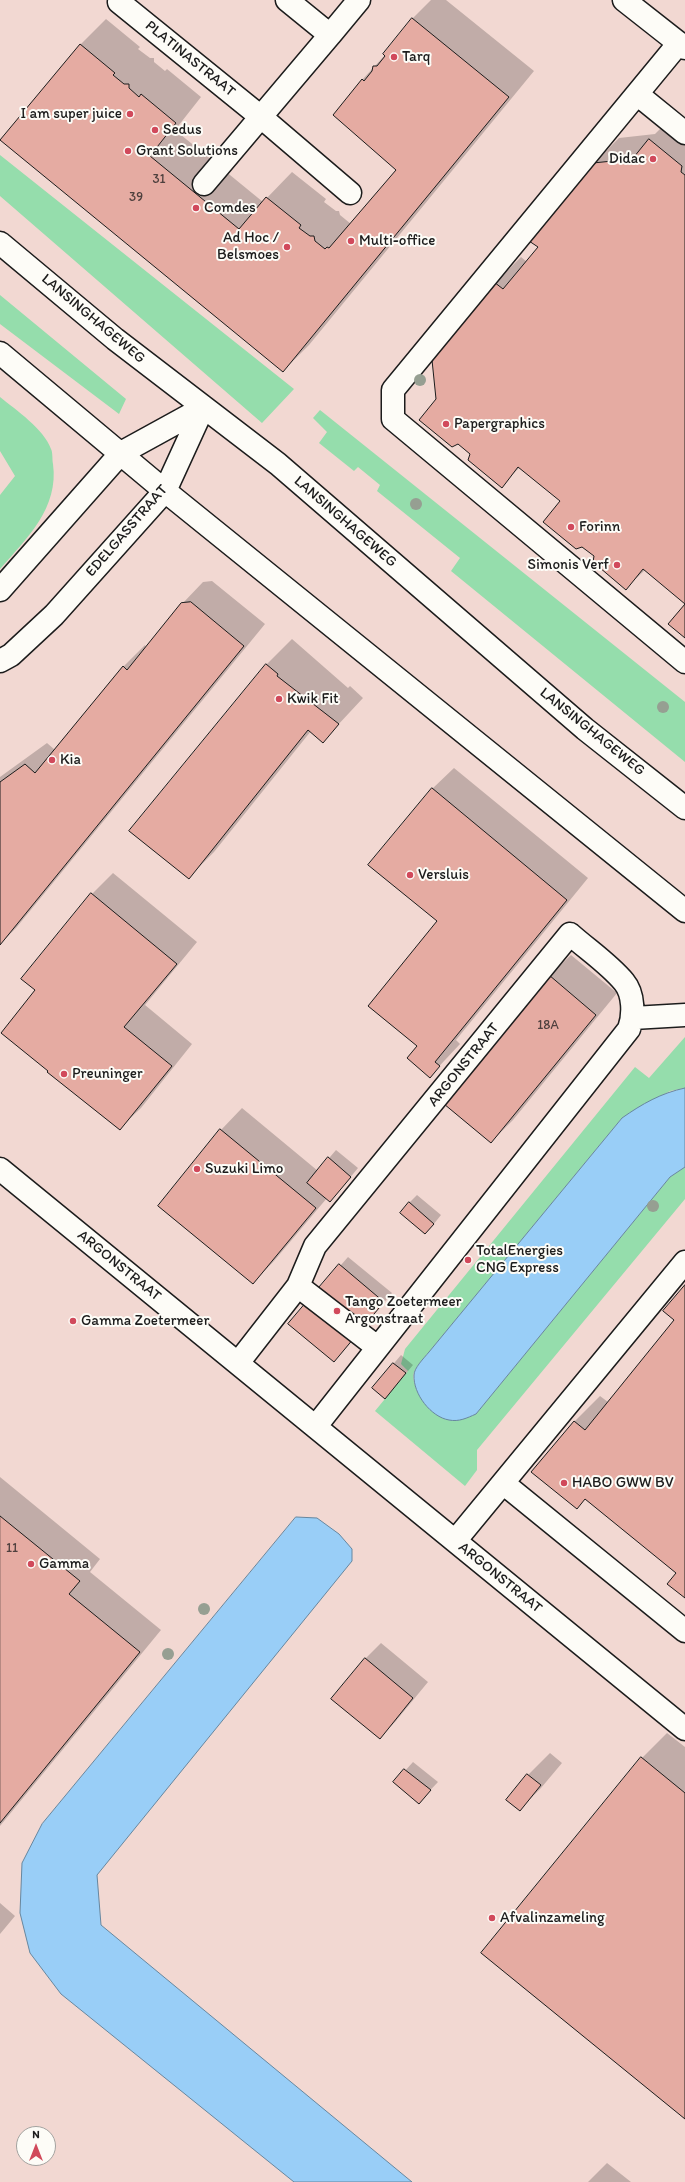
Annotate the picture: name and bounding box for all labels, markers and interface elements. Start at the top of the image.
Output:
street label: PLATINASTRAAT [141,17,239,101]
place label: Tarq [402,48,430,66]
marker: Tarq [389,52,399,62]
place label: I am super juice [21,105,122,123]
marker: I am super juice [125,109,135,119]
place label: Sedus [163,121,202,139]
marker: Sedus [150,125,160,135]
place label: Grant Solutions [136,142,238,160]
marker: Grant Solutions [123,146,133,156]
place label: Didac [609,150,645,168]
marker: Didac [648,154,658,164]
house number: 31 [152,172,166,188]
house number: 39 [129,190,143,206]
place label: Comdes [204,199,256,217]
marker: Comdes [191,203,201,213]
place label: Ad Hoc / Belsmoes [217,229,279,264]
place label: Multi-office [359,232,435,250]
marker: Multi-office [346,236,356,246]
marker: Ad Hoc / Belsmoes [282,242,292,252]
street label: LANSINGHAGEWEG [37,270,149,368]
place label: Papergraphics [454,415,545,433]
marker: Papergraphics [441,419,451,429]
street label: LANSINGHAGEWEG [290,472,400,572]
street label: EDELGASSTRAAT [82,481,172,581]
place label: Forinn [579,518,620,536]
marker: Forinn [566,522,576,532]
place label: Simonis Verf [528,556,609,574]
marker: Simonis Verf [612,560,622,570]
street label: LANSINGHAGEWEG [536,684,648,780]
place label: Kwik Fit [287,690,339,708]
marker: Kwik Fit [274,694,284,704]
place label: Kia [60,751,81,769]
marker: Kia [47,755,57,765]
place label: Versluis [418,866,469,884]
marker: Versluis [405,870,415,880]
house number: 18A [537,1018,559,1034]
street label: ARGONSTRAAT [425,1019,503,1111]
place label: Preuninger [72,1065,143,1083]
marker: Preuninger [59,1069,69,1079]
place label: Suzuki Limo [205,1160,283,1178]
marker: Suzuki Limo [192,1164,202,1174]
street label: ARGONSTRAAT [73,1227,165,1305]
place label: TotalEnergies CNG Express [476,1242,563,1277]
marker: TotalEnergies CNG Express [463,1255,473,1265]
place label: Tango Zoetermeer Argonstraat [345,1293,462,1328]
marker: Tango Zoetermeer Argonstraat [332,1306,342,1316]
place label: Gamma Zoetermeer [81,1312,209,1330]
marker: Gamma Zoetermeer [68,1316,78,1326]
place label: HABO GWW BV [572,1474,674,1492]
marker: HABO GWW BV [559,1478,569,1488]
street label: ARGONSTRAAT [454,1539,546,1617]
house number: 11 [6,1541,18,1557]
place label: Gamma [39,1555,89,1573]
marker: Gamma [26,1559,36,1569]
place label: Afvalinzameling [500,1909,605,1927]
marker: Afvalinzameling [487,1913,497,1923]
north arrow [16,2126,56,2166]
text: N [32,2128,40,2141]

